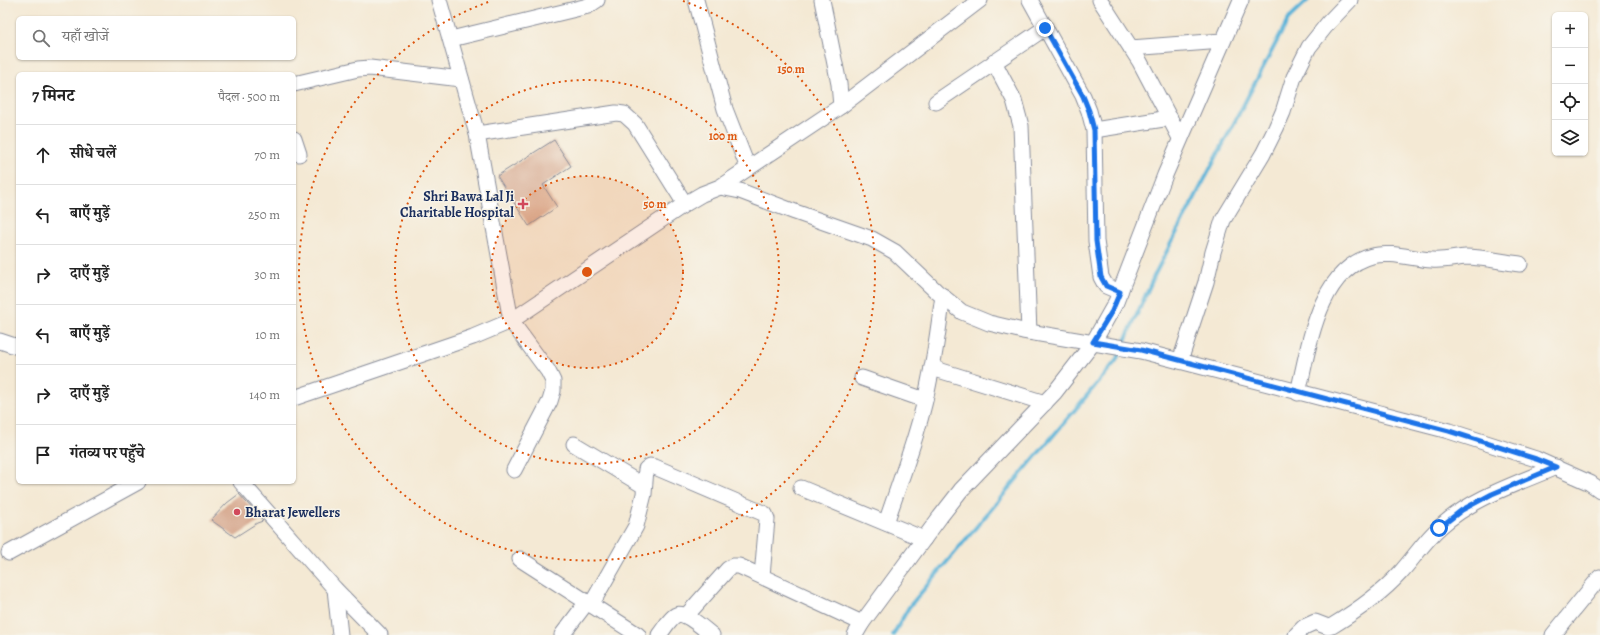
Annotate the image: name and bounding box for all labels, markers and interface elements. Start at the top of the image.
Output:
map controls [1552,12,1588,156]
button: + [1552,12,1588,48]
search box [16,16,296,60]
route end [1036,19,1054,37]
text: यहाँ खोजें [62,26,109,46]
icon: search [30,27,52,49]
button: − [1552,48,1588,84]
text: 150 m [777,61,805,77]
text: 7 मिनट [32,84,74,107]
button: locate [1552,84,1588,120]
text: पैदल · 500 m [218,88,280,105]
button: layers [1552,120,1588,156]
text: 100 m [709,128,737,144]
text: सीधे चलें [70,143,116,163]
icon: ahead [32,144,54,166]
text: 70 m [254,146,280,163]
place label: Shri Bawa Lal Ji Charitable Hospital [400,187,514,222]
text: 50 m [643,196,667,212]
marker: Shri Bawa Lal Ji Charitable Hospital [517,198,529,210]
text: बाएँ मुड़ें [70,203,110,223]
icon: left [32,204,54,226]
text: 250 m [248,206,280,223]
text: दाएँ मुड़ें [70,263,109,283]
icon: right [32,264,54,286]
centre of rings [580,265,594,279]
text: 30 m [254,266,280,283]
text: बाएँ मुड़ें [70,323,110,343]
icon: left [32,324,54,346]
text: 10 m [255,326,280,343]
text: दाएँ मुड़ें [70,383,109,403]
icon: right [32,384,54,406]
text: 140 m [249,386,280,403]
text: गंतव्य पर पहुँचे [70,443,145,463]
icon: arrive [32,444,54,466]
place label: Bharat Jewellers [245,503,340,522]
marker: Bharat Jewellers [232,507,242,517]
route start [1430,519,1448,537]

